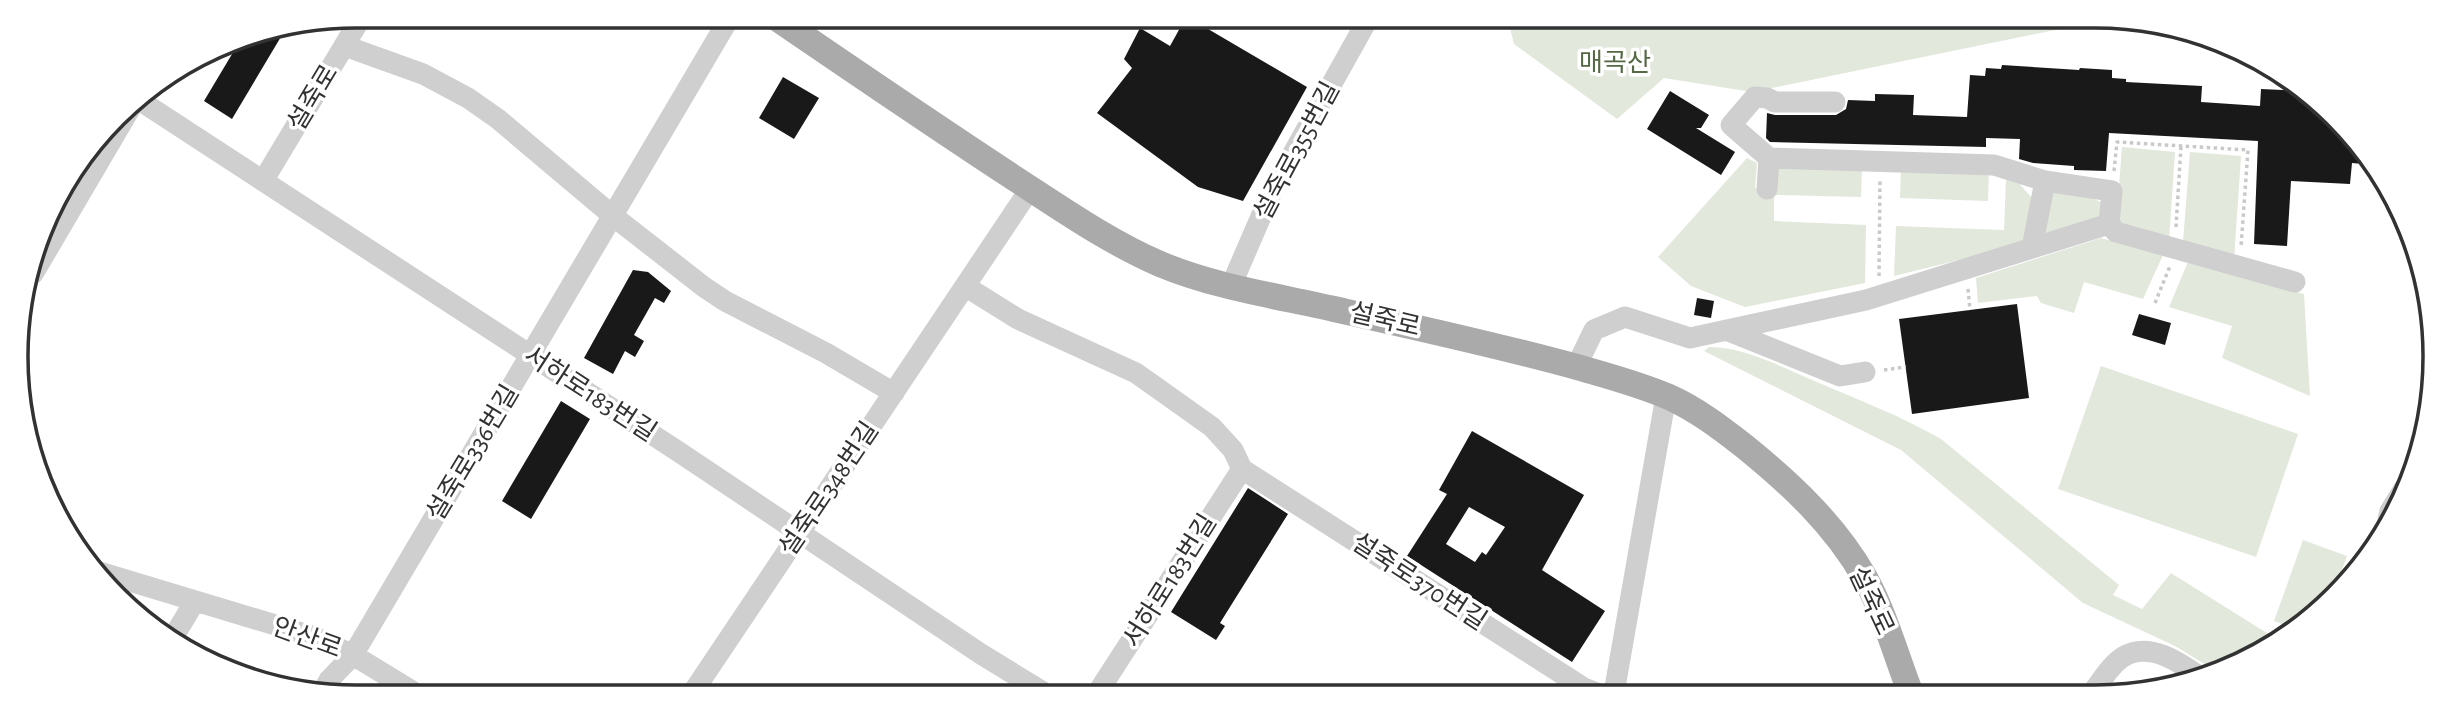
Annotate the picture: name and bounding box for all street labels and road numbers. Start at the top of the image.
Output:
street label: 설죽로 [283,60,343,135]
street label: 설죽로355번길 [1249,77,1344,224]
street label: 설죽로 [1347,298,1423,341]
street label: 서하로183번길 [519,341,661,446]
street label: 설죽로336번길 [422,380,524,525]
street label: 설죽로348번길 [774,417,883,561]
street label: 서하로183번길 [1118,509,1221,652]
street label: 설죽로370번길 [1347,528,1492,635]
street label: 설죽로 [1844,563,1899,639]
street label: 안산로 [269,613,346,662]

